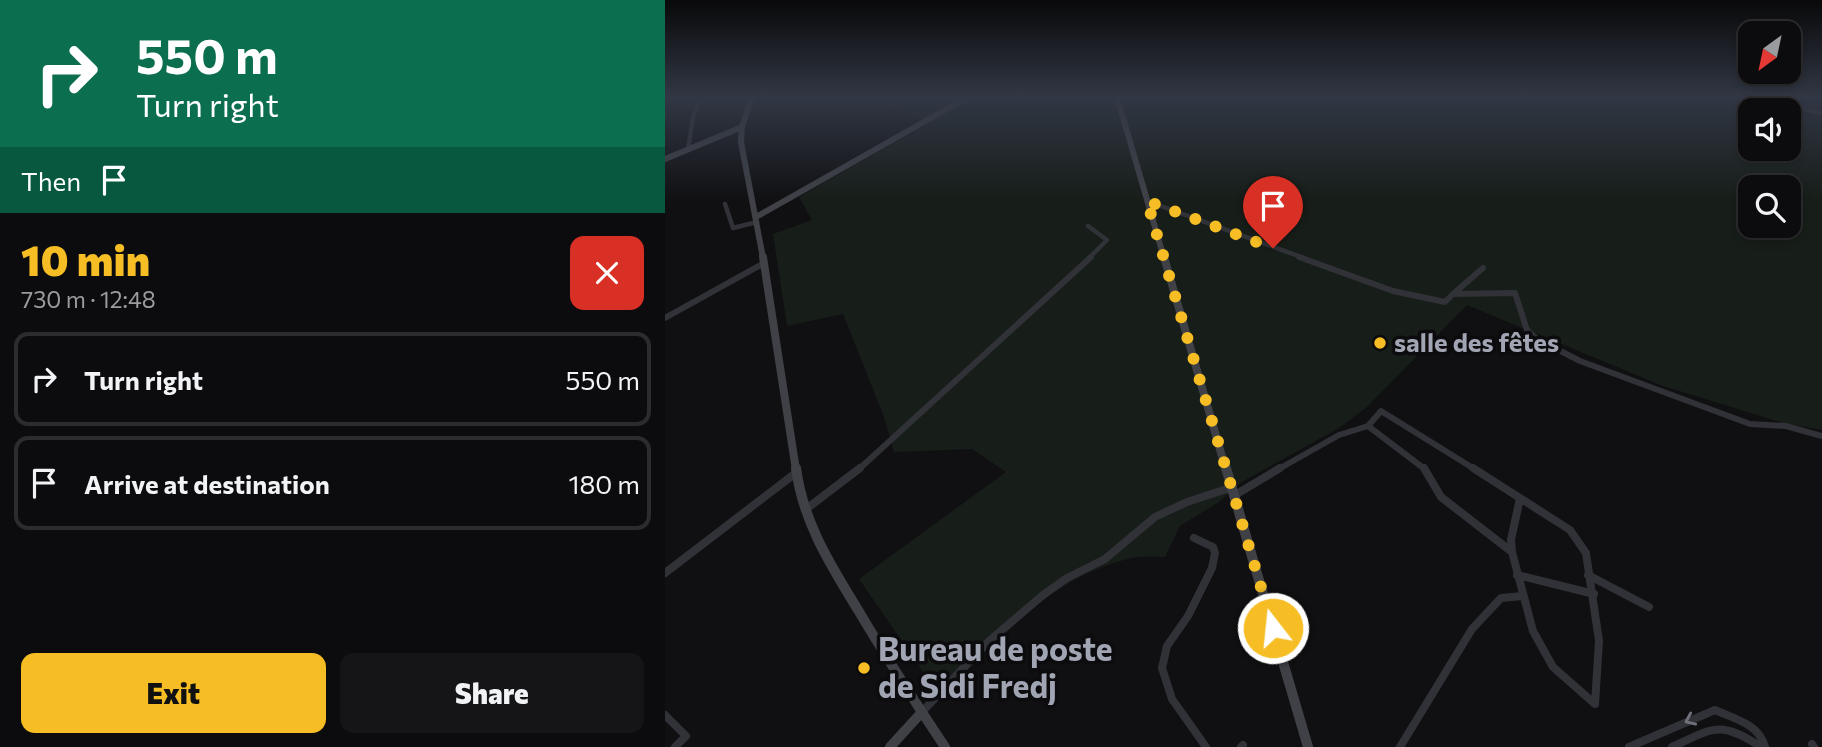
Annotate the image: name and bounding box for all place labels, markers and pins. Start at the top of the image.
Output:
pin [1243,176,1303,248]
place label: salle des fêtes [1394,326,1559,357]
marker: salle des fêtes [1372,335,1388,351]
place label: Bureau de poste de Sidi Fredj [878,628,1113,705]
marker: Bureau de poste de Sidi Fredj [856,660,872,676]

